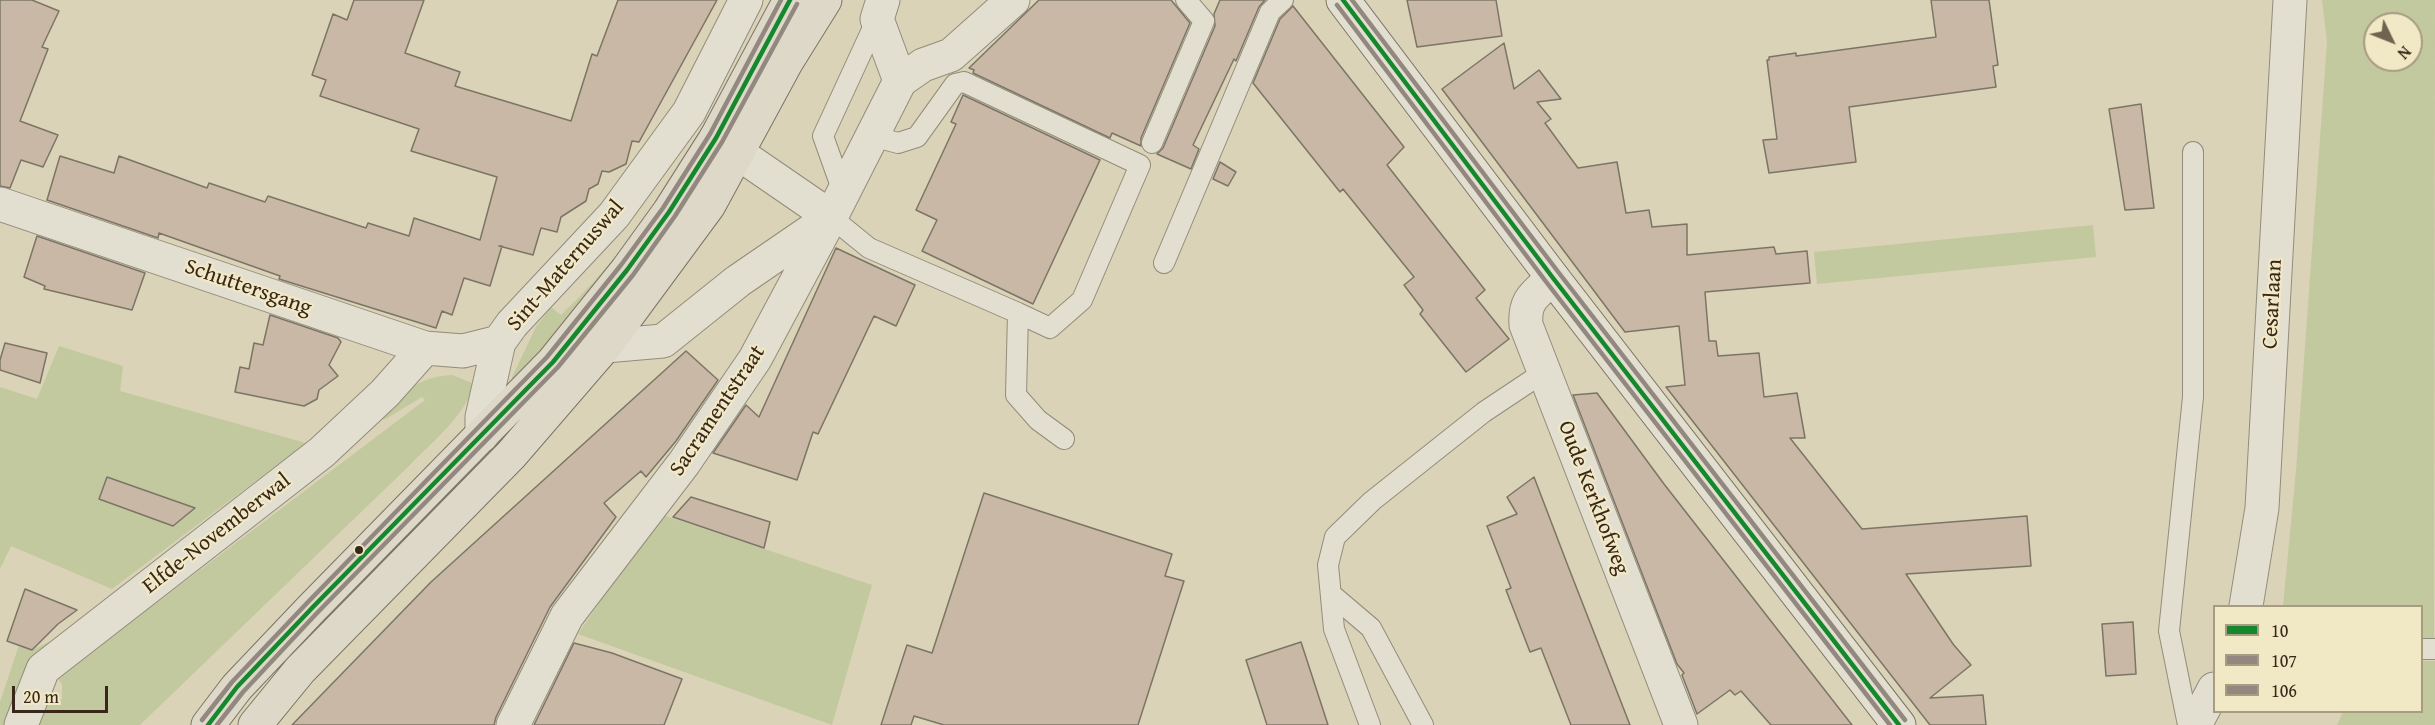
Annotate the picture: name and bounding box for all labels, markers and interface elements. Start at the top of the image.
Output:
north arrow [2363,12,2423,72]
text: N [2392,41,2417,65]
street label: Sint-Maternuswal [502,195,630,337]
street label: Schuttersgang [181,254,315,322]
street label: Cesarlaan [2257,258,2289,350]
street label: Sacramentstraat [664,340,772,482]
street label: Oude Kerkhofweg [1551,417,1635,579]
street label: Elfde-Novemberwal [138,468,296,600]
unlabelled marker [353,544,365,556]
legend [2213,605,2423,713]
text: 10 [2271,617,2288,644]
text: 107 [2271,647,2297,674]
scale bar [15,674,111,712]
text: 106 [2271,677,2297,704]
text: 20 m [23,683,59,710]

